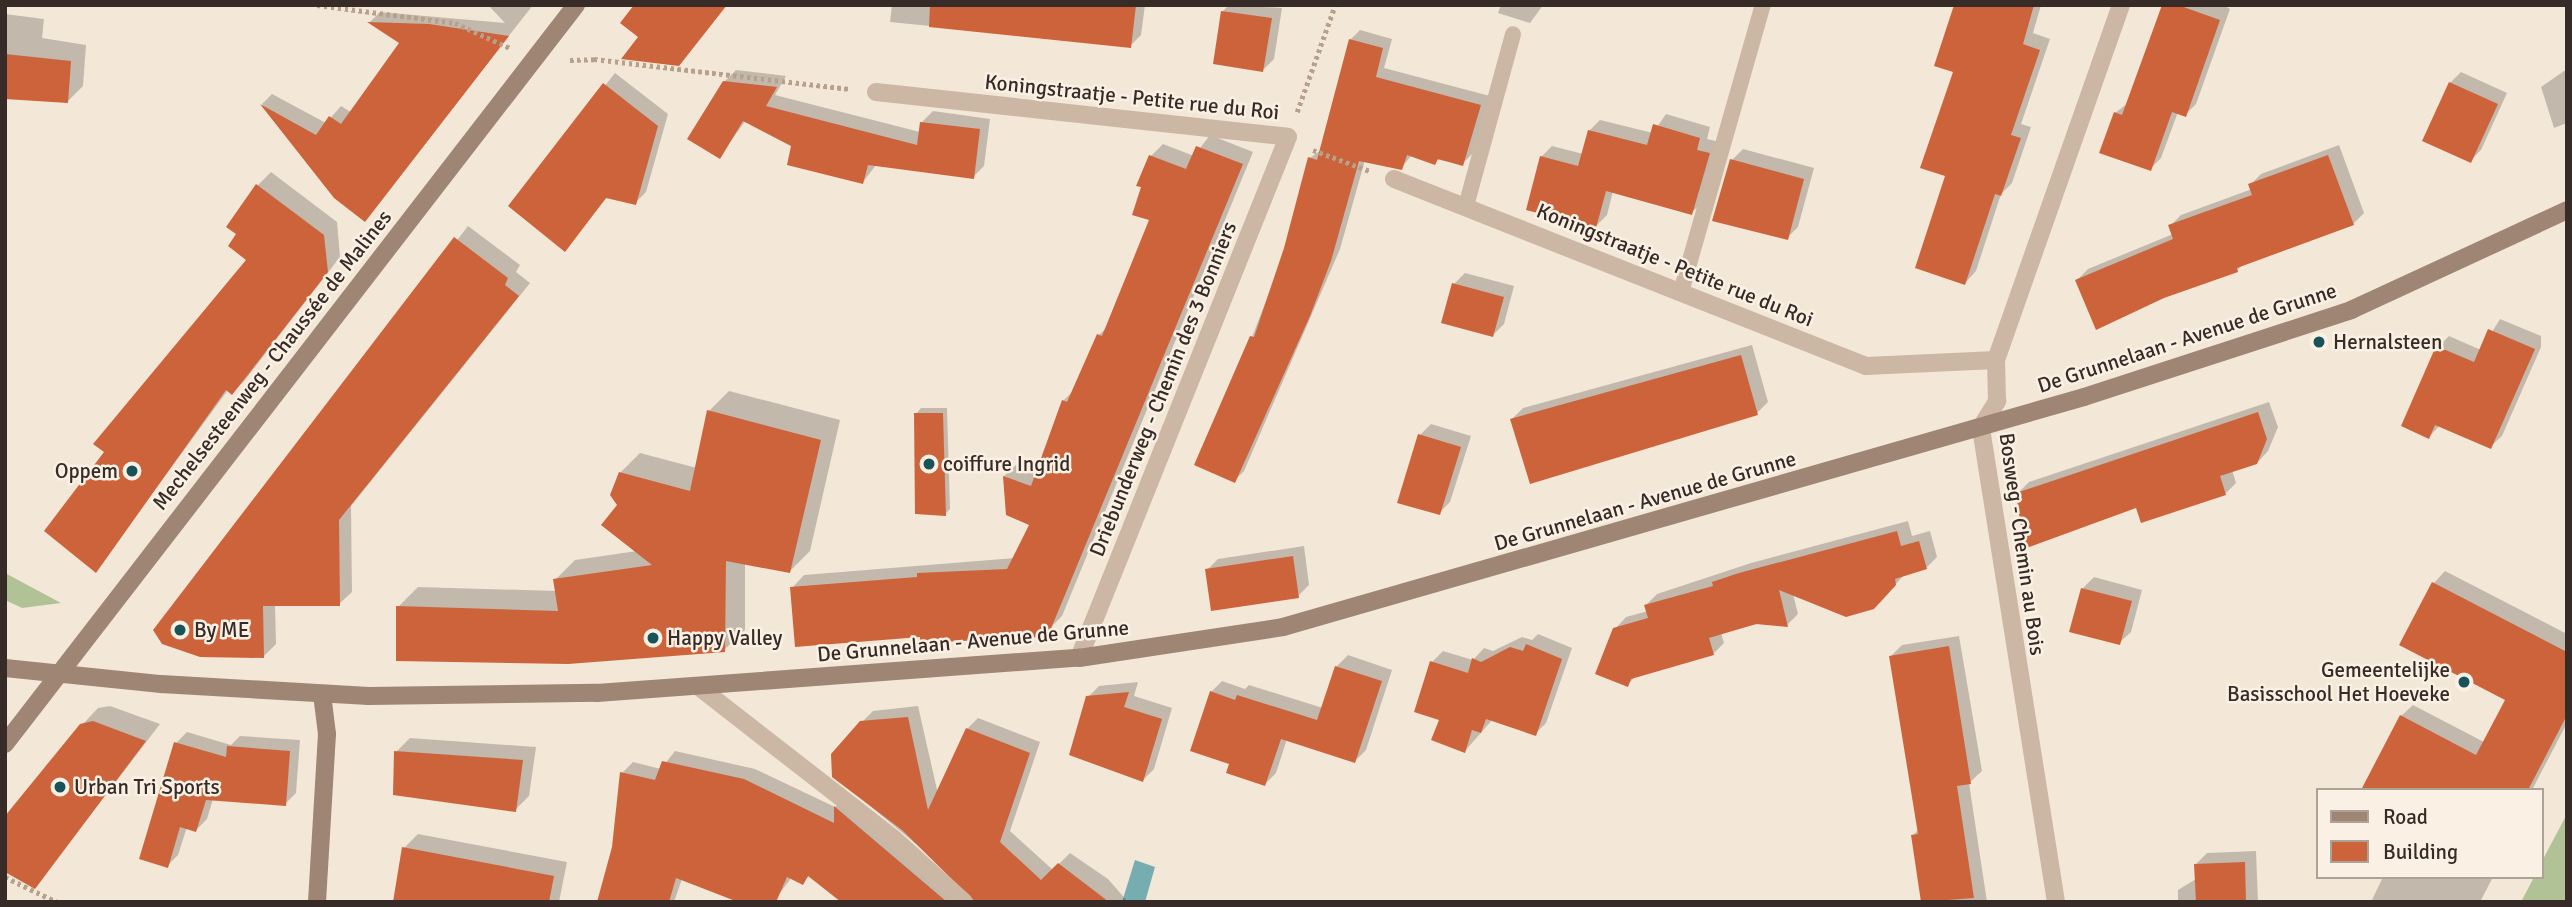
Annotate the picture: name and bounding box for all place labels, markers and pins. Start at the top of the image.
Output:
place label: Hernalsteen [2333,329,2442,355]
marker: Hernalsteen [2311,334,2327,350]
place label: coiffure Ingrid [943,451,1070,477]
marker: coiffure Ingrid [921,456,937,472]
place label: Oppem [55,458,118,484]
marker: Oppem [124,463,140,479]
place label: By ME [194,617,250,643]
marker: By ME [172,622,188,638]
place label: Happy Valley [667,625,782,651]
marker: Happy Valley [645,630,661,646]
place label: Gemeentelijke Basisschool Het Hoeveke [2227,657,2450,707]
marker: Gemeentelijke Basisschool Het Hoeveke [2456,674,2472,690]
place label: Urban Tri Sports [74,774,220,800]
marker: Urban Tri Sports [52,779,68,795]

